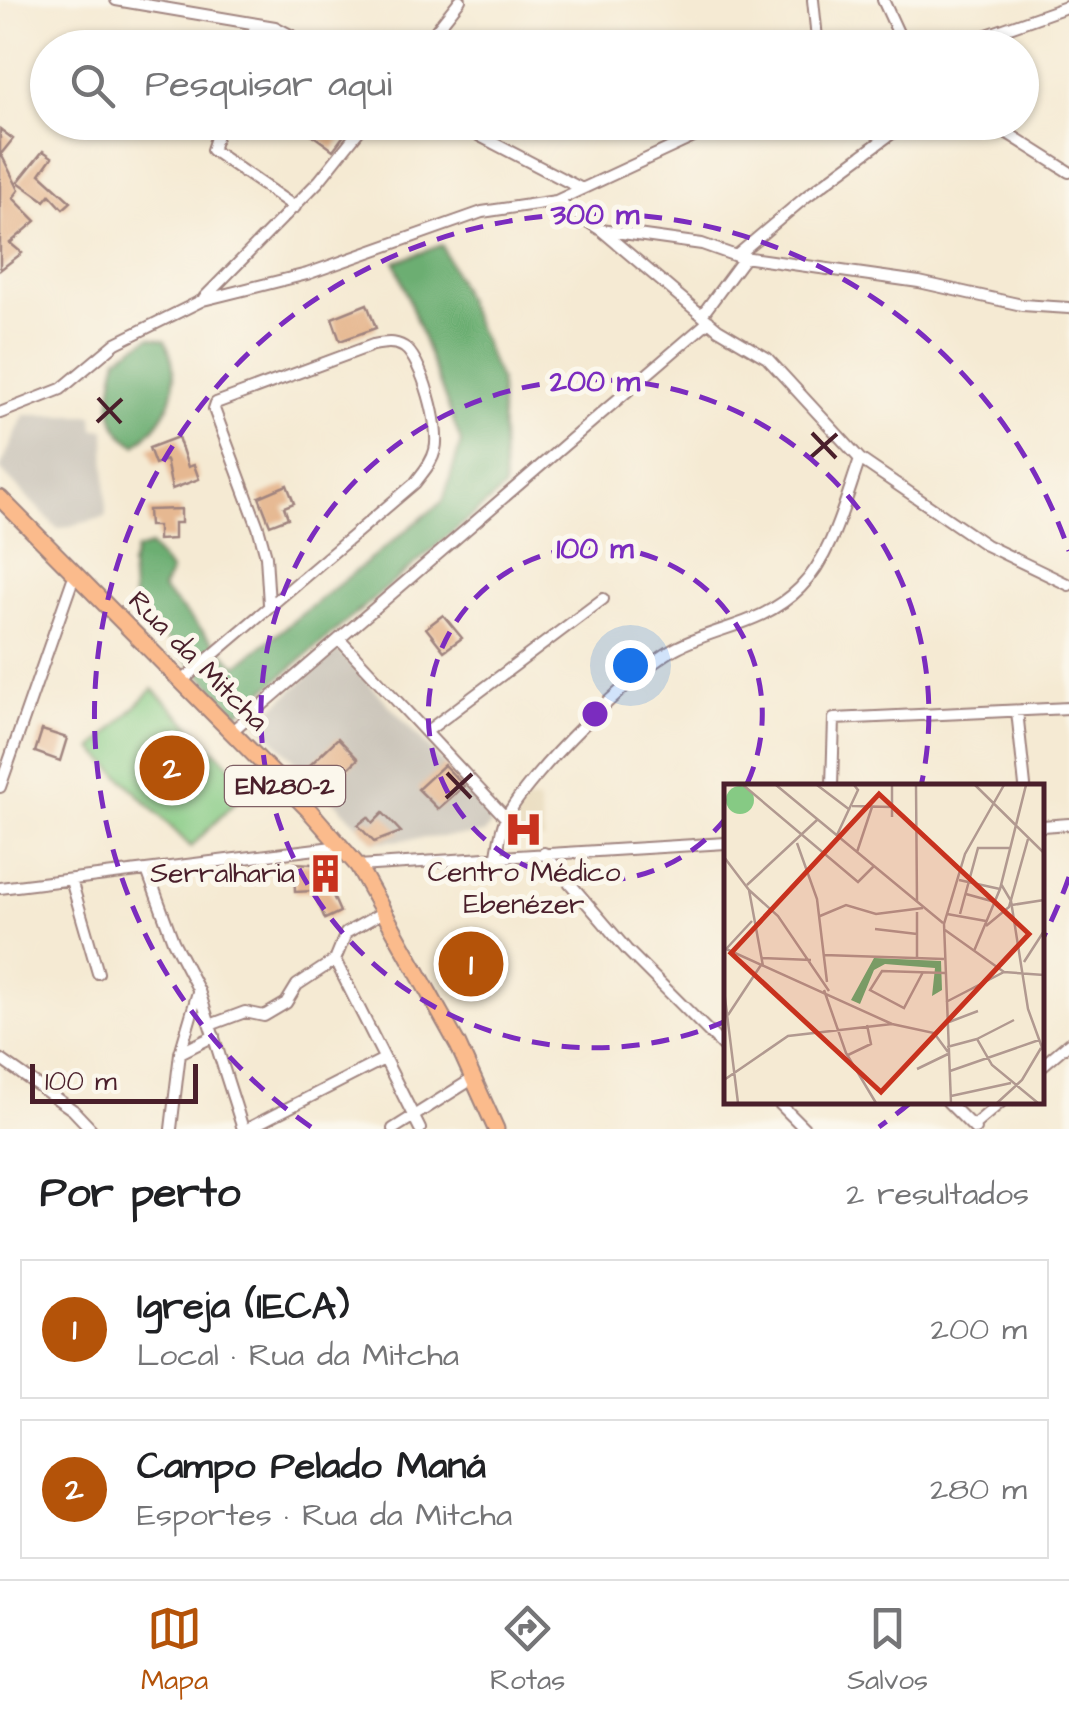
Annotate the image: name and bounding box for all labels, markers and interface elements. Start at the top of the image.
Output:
search box [30,30,1039,140]
icon: search [65,58,120,113]
text: Pesquisar aqui [145,59,392,111]
text: 300 m [550,194,640,236]
text: 200 m [549,361,641,403]
text: 100 m [556,528,634,570]
street label: Rua da Mitcha [119,582,277,740]
your location [605,640,656,691]
centre of rings [577,696,613,732]
pin: 2 [140,730,204,806]
road number: EN280-2 [225,766,345,806]
inset map [724,784,1044,1104]
hospital icon: Centro Médico Ebenézer [503,808,545,850]
building icon: Serralharia [304,852,346,894]
place label: Centro Médico Ebenézer [427,853,621,924]
place label: Serralharia [150,854,295,893]
pin: 1 [438,926,504,1002]
scale bar [30,1059,198,1104]
text: 100 m [45,1062,117,1101]
text: Por perto [40,1165,240,1223]
text: 2 resultados [846,1172,1029,1217]
text: Igreja (IECA) [137,1281,349,1333]
text: 1 [72,1307,77,1352]
text: 200 m [931,1307,1027,1352]
text: Local · Rua da Mitcha [137,1333,459,1378]
text: Campo Pelado Maná [137,1441,486,1493]
text: 2 [65,1467,84,1512]
text: 280 m [930,1467,1027,1512]
text: Esportes · Rua da Mitcha [137,1493,512,1538]
tab: Mapa [141,1601,208,1700]
tab: Rotas [490,1601,565,1700]
tab: Salvos [847,1601,928,1700]

